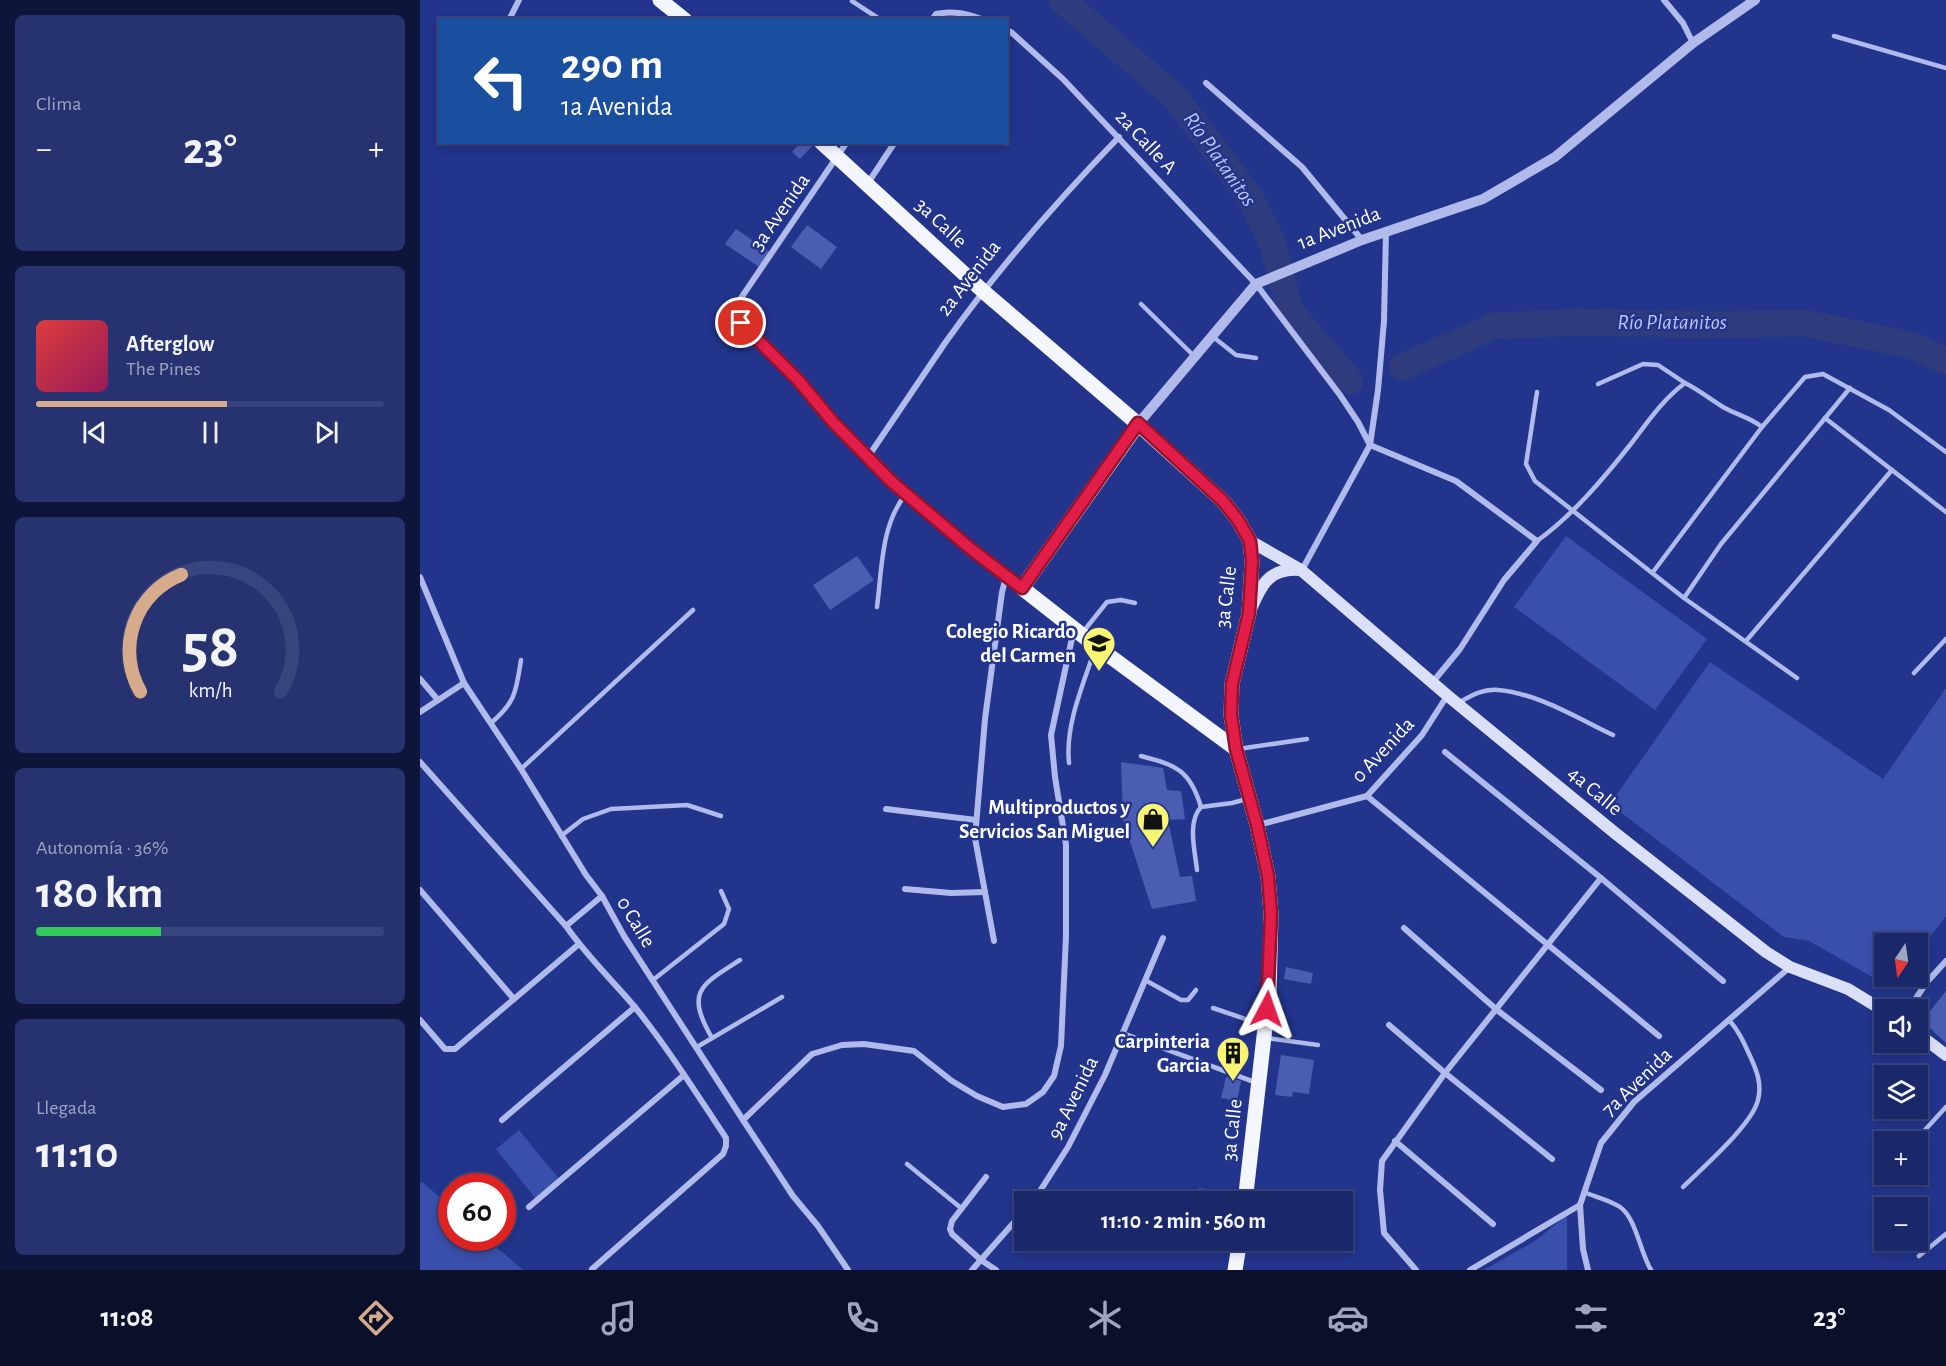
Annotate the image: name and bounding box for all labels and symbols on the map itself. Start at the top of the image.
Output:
street label: 2a Calle A [1111,106,1181,178]
water label: Río Platanitos [1180,108,1260,210]
street label: 3a Avenida [746,170,814,254]
street label: 3a Calle [911,194,971,252]
street label: 1a Avenida [1295,203,1384,253]
street label: 2a Avenida [933,236,1005,320]
pin [715,297,766,348]
water label: Río Platanitos [1617,311,1727,333]
street label: 3a Calle [1212,565,1240,629]
place label: Colegio Ricardo del Carmen [946,621,1076,666]
school or university icon: Colegio Ricardo del Carmen [1081,625,1117,672]
street label: 0 Avenida [1348,713,1419,787]
street label: 4a Calle [1564,762,1626,820]
place label: Multiproductos y Servicios San Miguel [959,797,1131,842]
shop icon: Multiproductos y Servicios San Miguel [1135,801,1171,848]
street label: 0 Calle [613,893,659,951]
north arrow [1874,933,1928,987]
position arrow [1235,977,1299,1041]
place label: Carpinteria Garcia [1115,1031,1210,1076]
building icon: Carpinteria Garcia [1215,1035,1251,1082]
street label: 7a Avenida [1598,1044,1676,1120]
street label: 9a Avenida [1044,1053,1102,1143]
street label: 3a Calle [1218,1098,1246,1162]
speed limit sign: 60 [438,1173,516,1251]

